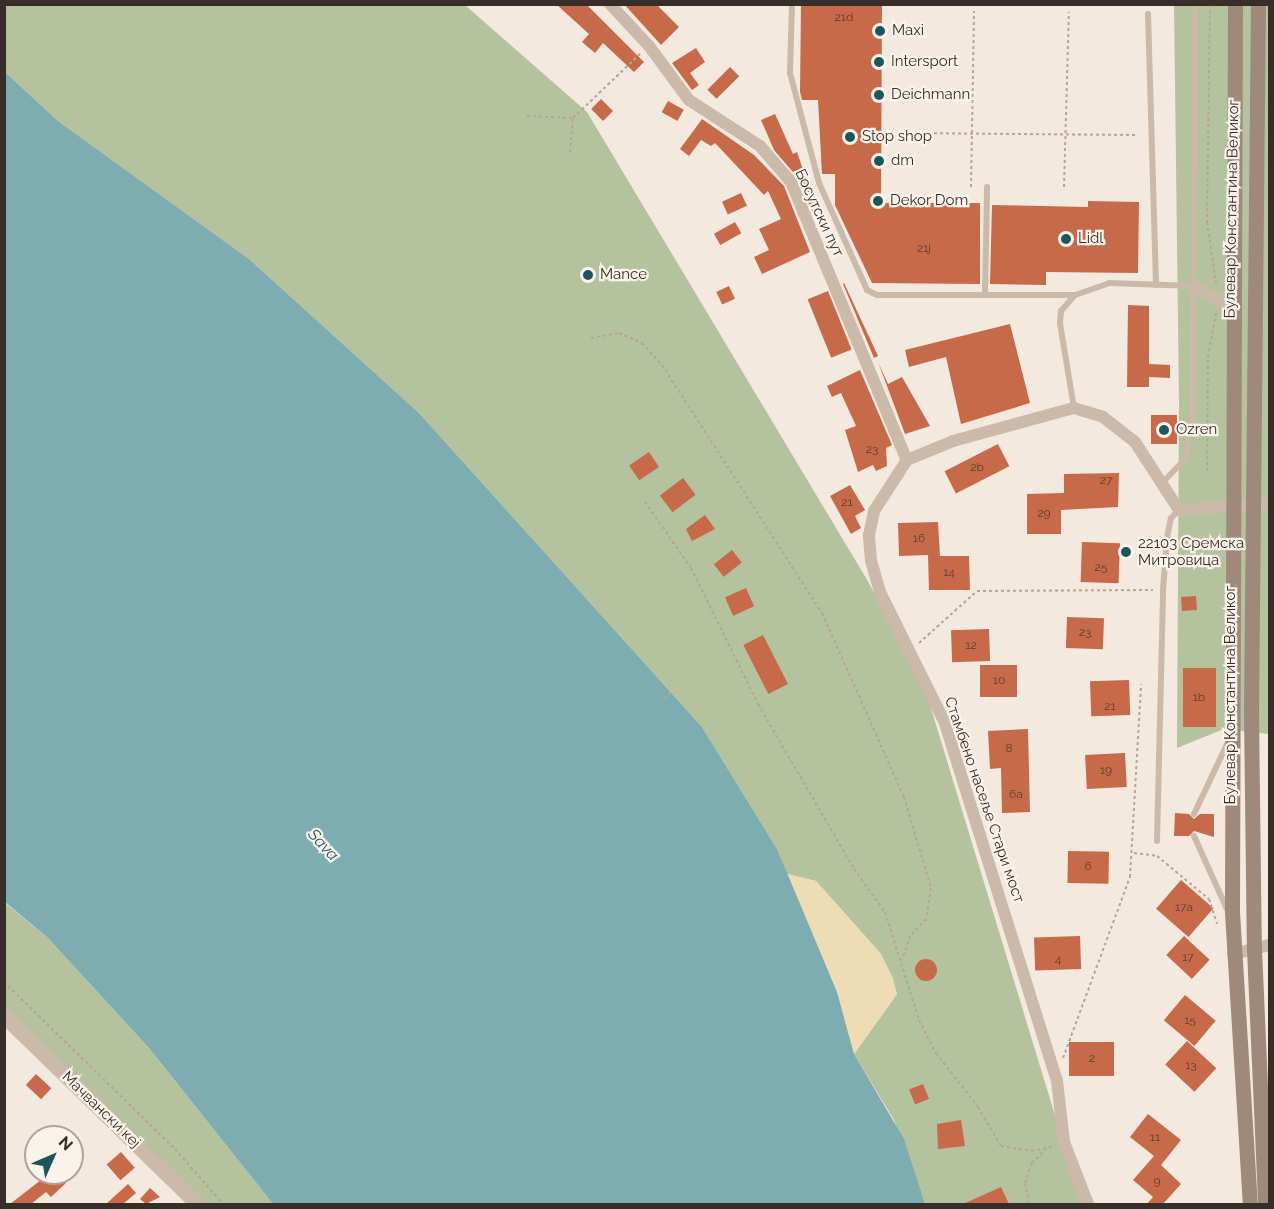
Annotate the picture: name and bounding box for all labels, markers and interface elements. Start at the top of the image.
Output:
house number: 21d [835,11,853,25]
place label: Maxi [892,22,924,40]
marker: Maxi [873,24,887,38]
place label: Intersport [891,53,958,71]
marker: Intersport [872,55,886,69]
place label: Deichmann [891,86,970,104]
marker: Deichmann [872,88,886,102]
street label: Булевар Константина Великог [1221,99,1243,319]
place label: Stop shop [862,128,932,146]
marker: Stop shop [843,130,857,144]
place label: dm [891,152,914,170]
marker: dm [872,154,886,168]
street label: Босутски пут [791,166,847,260]
place label: Dekor Dom [890,192,969,210]
marker: Dekor Dom [871,194,885,208]
place label: Lidl [1078,230,1103,248]
marker: Lidl [1059,232,1073,246]
house number: 21j [917,242,931,256]
place label: Mance [600,266,647,284]
marker: Mance [581,268,595,282]
place label: Ozren [1176,421,1217,439]
marker: Ozren [1157,423,1171,437]
house number: 23 [866,443,878,457]
house number: 2b [970,461,984,475]
house number: 27 [1100,474,1112,488]
house number: 21 [841,496,853,510]
house number: 29 [1037,507,1051,521]
house number: 16 [913,532,925,546]
place label: 22103 Сремска Митровица [1138,534,1244,569]
marker: 22103 Сремска Митровица [1119,545,1133,559]
house number: 25 [1095,561,1107,575]
house number: 14 [943,566,955,580]
street label: Булевар Константина Великог [1222,586,1240,804]
house number: 23 [1079,626,1091,640]
house number: 12 [965,639,977,653]
house number: 10 [993,674,1005,688]
house number: 1b [1193,691,1205,705]
street label: Стамбено насеље Стари мост [940,695,1028,905]
house number: 21 [1104,700,1116,714]
house number: 8 [1005,742,1013,756]
house number: 19 [1100,764,1112,778]
house number: 6a [1009,788,1023,802]
water label: Sava [304,825,342,865]
house number: 6 [1084,860,1092,874]
house number: 17a [1175,901,1193,915]
house number: 17 [1182,951,1194,965]
house number: 4 [1055,953,1061,967]
house number: 15 [1184,1014,1196,1028]
house number: 2 [1089,1052,1095,1066]
house number: 13 [1185,1059,1197,1073]
street label: Мачвански кеј [58,1068,144,1152]
north arrow [24,1125,84,1185]
house number: 11 [1150,1131,1160,1145]
text: N [55,1132,77,1154]
house number: 9 [1153,1175,1161,1189]

